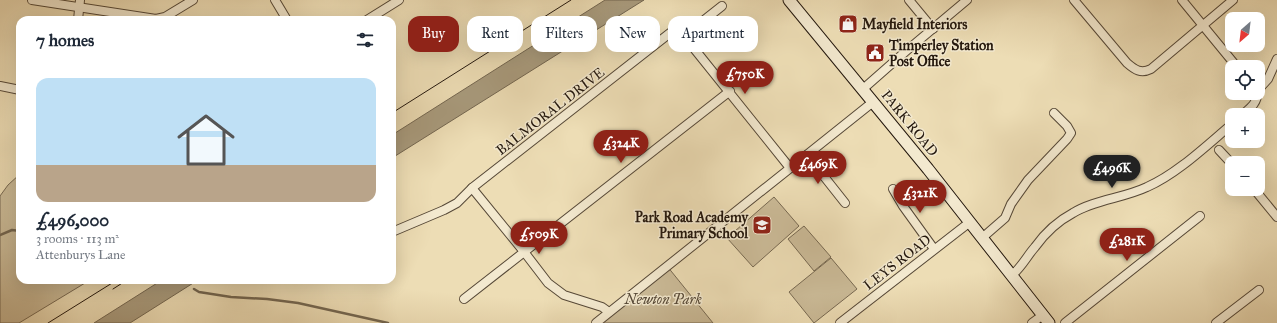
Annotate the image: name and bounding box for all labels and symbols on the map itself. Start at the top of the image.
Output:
north arrow [1225,12,1265,52]
shop icon: Mayfield Interiors [837,13,859,35]
place label: Mayfield Interiors [862,16,967,34]
place label: Timperley Station Post Office [888,37,994,70]
public building icon: Timperley Station Post Office [864,42,886,64]
pin: £750K [717,61,773,95]
street label: BALMORAL DRIVE [493,64,608,159]
street label: PARK ROAD [878,87,942,160]
pin: £324K [593,130,649,164]
pin: £469K [790,151,846,185]
pin: £496K [1084,155,1140,189]
pin: £321K [892,180,948,214]
place label: Park Road Academy Primary School [635,209,749,243]
school or university icon: Park Road Academy Primary School [751,214,773,236]
pin: £509K [511,221,567,255]
pin: £281K [1099,228,1155,262]
street label: LEYS ROAD [860,231,934,294]
park label: Newton Park [623,291,702,308]

